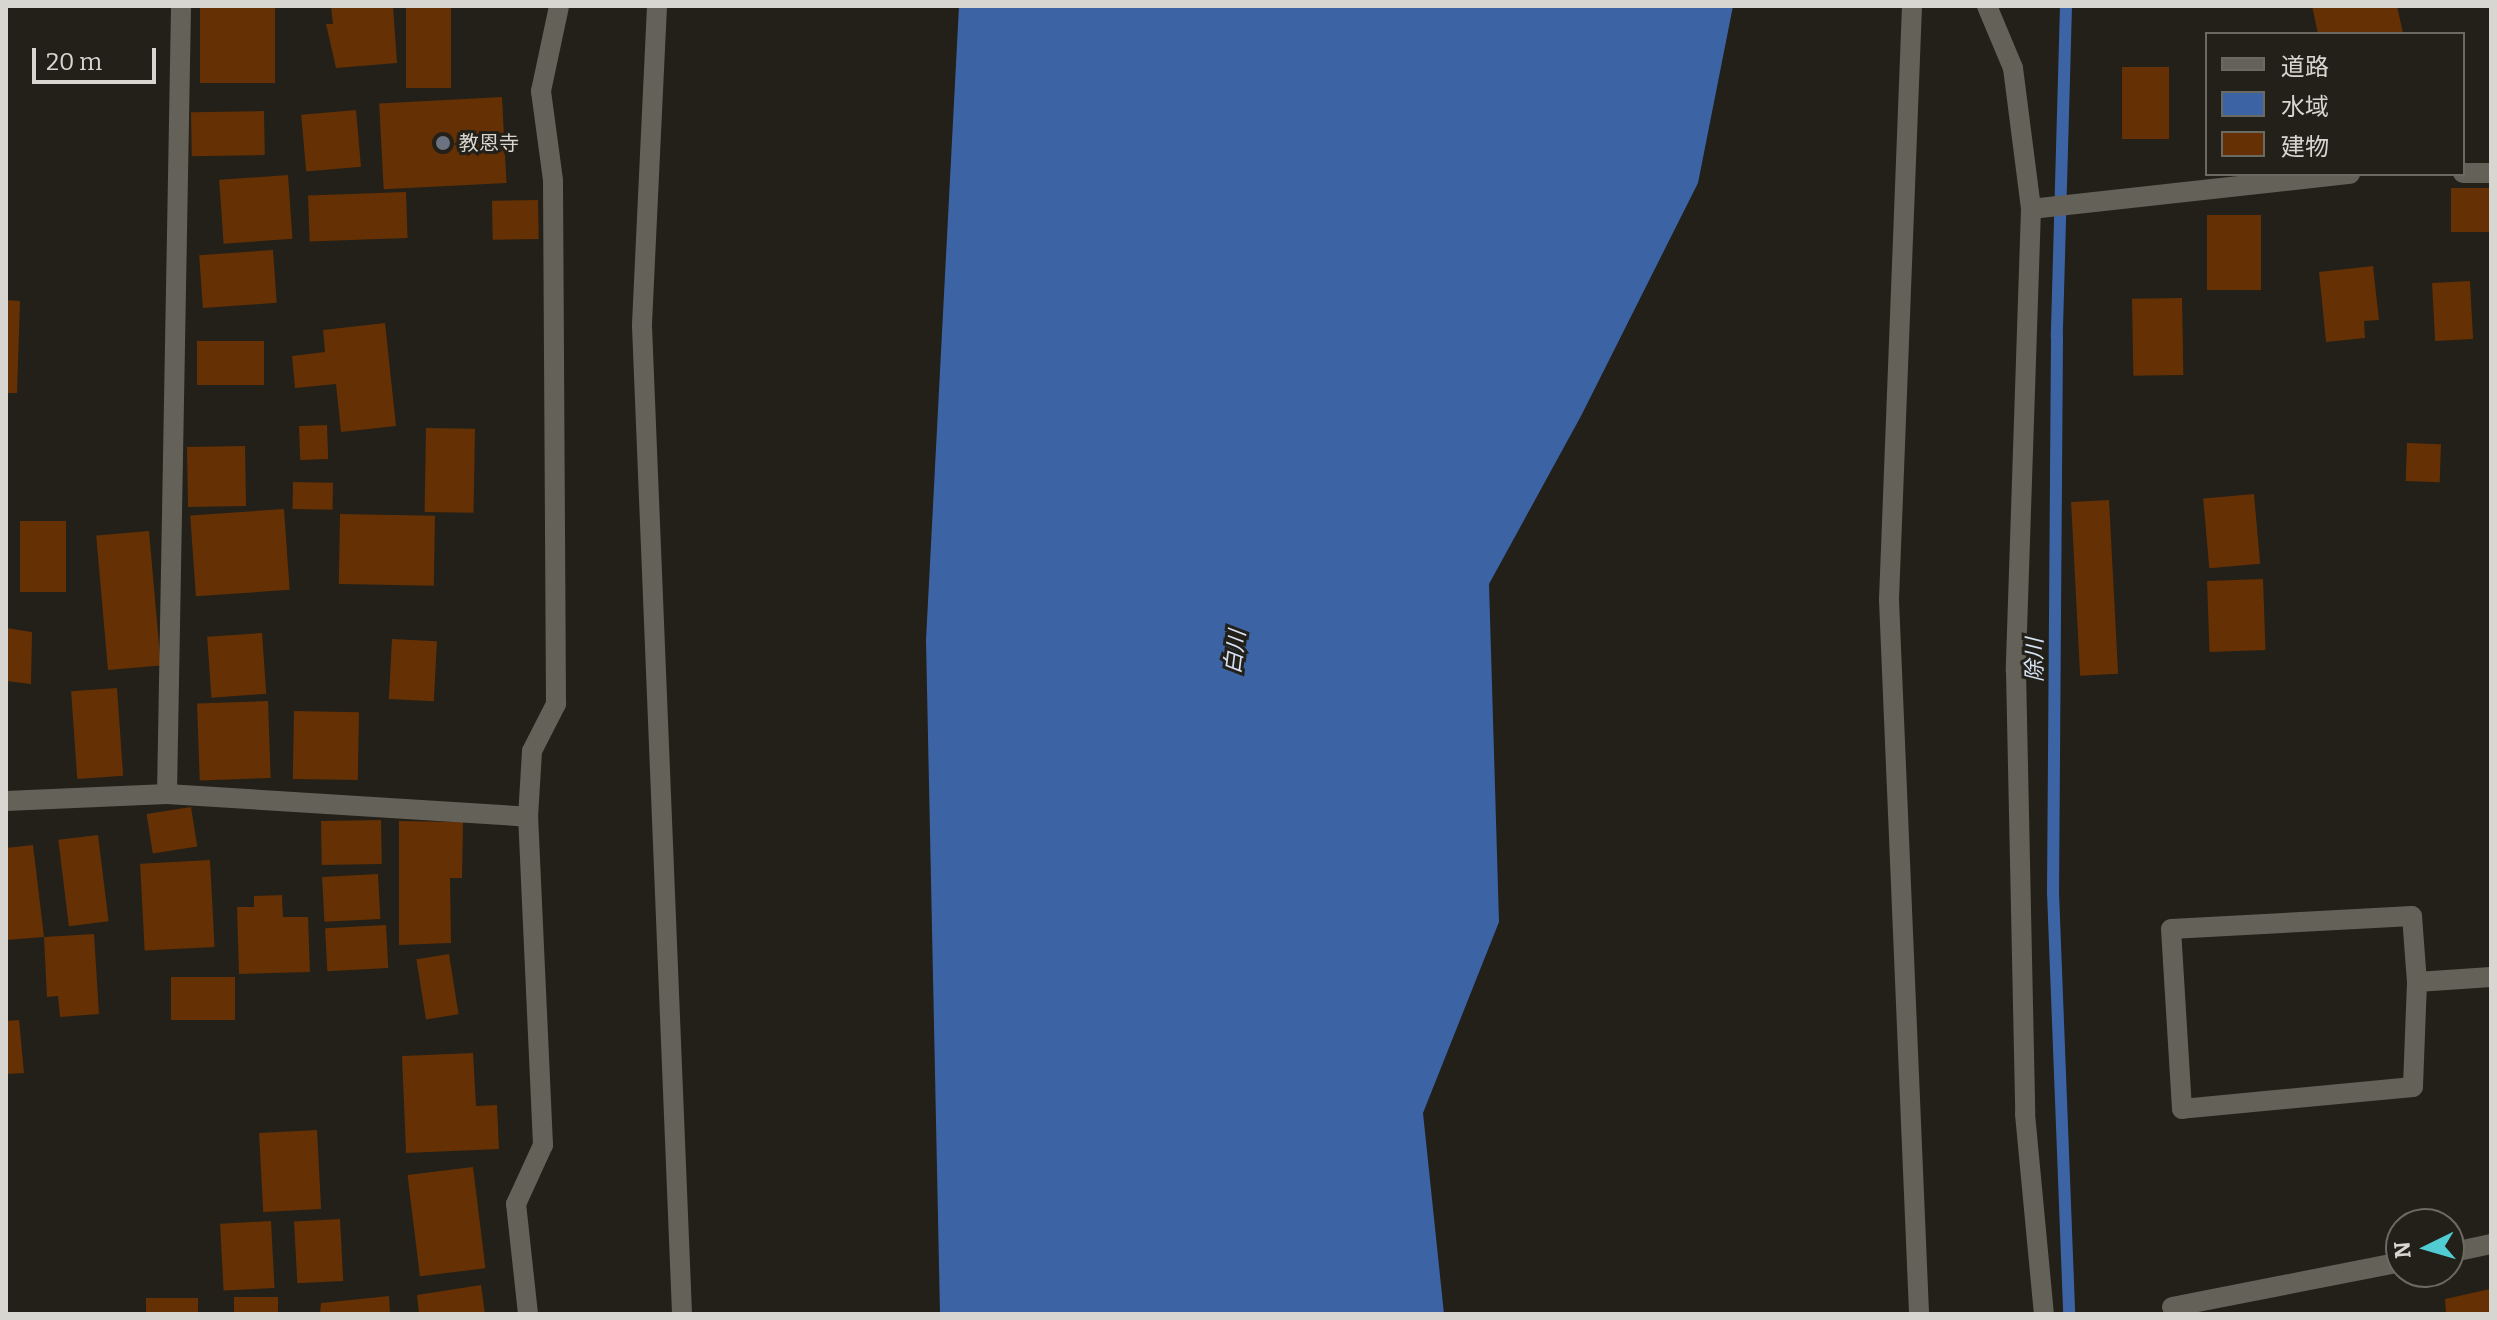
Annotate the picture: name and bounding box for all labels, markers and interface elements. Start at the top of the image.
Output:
scale bar [36,32,160,82]
legend [2205,32,2465,176]
text: 20 m [46,48,102,76]
text: 道路 [2281,53,2329,81]
text: 水域 [2281,93,2329,121]
place label: 教恩寺 [459,131,519,155]
text: 建物 [2281,133,2329,161]
marker: 教恩寺 [434,134,452,152]
water label: 白川 [1219,629,1251,675]
water label: 除川 [2022,638,2048,682]
north arrow [2385,1208,2465,1288]
text: N [2388,1240,2417,1260]

